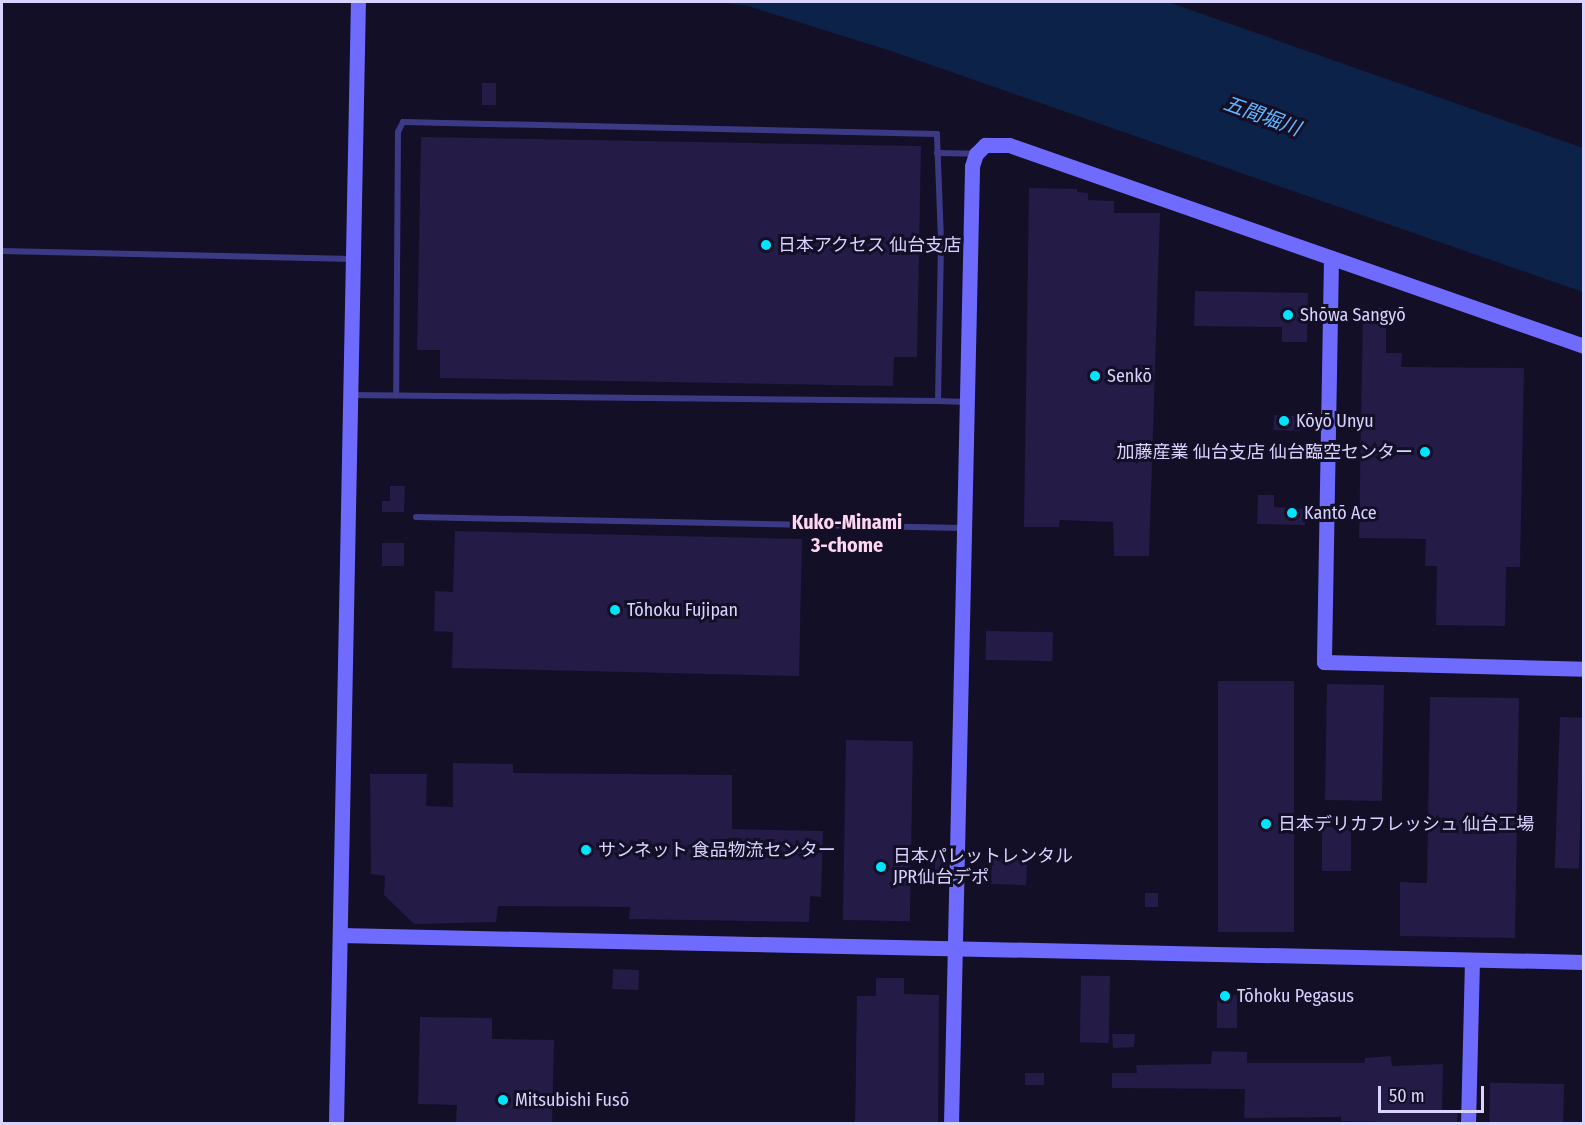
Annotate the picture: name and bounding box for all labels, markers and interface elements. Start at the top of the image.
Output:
water label: 五間堀川 [1220,91,1304,141]
place label: 日本アクセス 仙台支店 [778,234,962,256]
marker: 日本アクセス 仙台支店 [759,238,773,252]
place label: Shōwa Sangyō [1300,304,1406,326]
marker: Shōwa Sangyō [1281,308,1295,322]
place label: Senkō [1107,365,1152,387]
marker: Senkō [1088,369,1102,383]
place label: Kōyō Unyu [1296,410,1374,432]
marker: Kōyō Unyu [1277,414,1291,428]
place label: 加藤産業 仙台支店 仙台臨空センター [1117,441,1413,463]
marker: 加藤産業 仙台支店 仙台臨空センター [1418,445,1432,459]
place label: Kantō Ace [1304,502,1377,524]
marker: Kantō Ace [1285,506,1299,520]
district label: Kuko-Minami 3-chome [792,511,902,558]
place label: Tōhoku Fujipan [627,599,738,621]
marker: Tōhoku Fujipan [608,603,622,617]
place label: 日本デリカフレッシュ 仙台工場 [1278,813,1534,835]
marker: 日本デリカフレッシュ 仙台工場 [1259,817,1273,831]
place label: サンネット 食品物流センター [598,839,836,861]
marker: サンネット 食品物流センター [579,843,593,857]
place label: 日本パレットレンタル JPR仙台デポ [893,846,1073,888]
marker: 日本パレットレンタル JPR仙台デポ [874,860,888,874]
place label: Tōhoku Pegasus [1237,985,1354,1007]
marker: Tōhoku Pegasus [1218,989,1232,1003]
scale bar [1381,1074,1488,1112]
text: 50 m [1389,1085,1425,1107]
place label: Mitsubishi Fusō [515,1089,629,1111]
marker: Mitsubishi Fusō [496,1093,510,1107]

